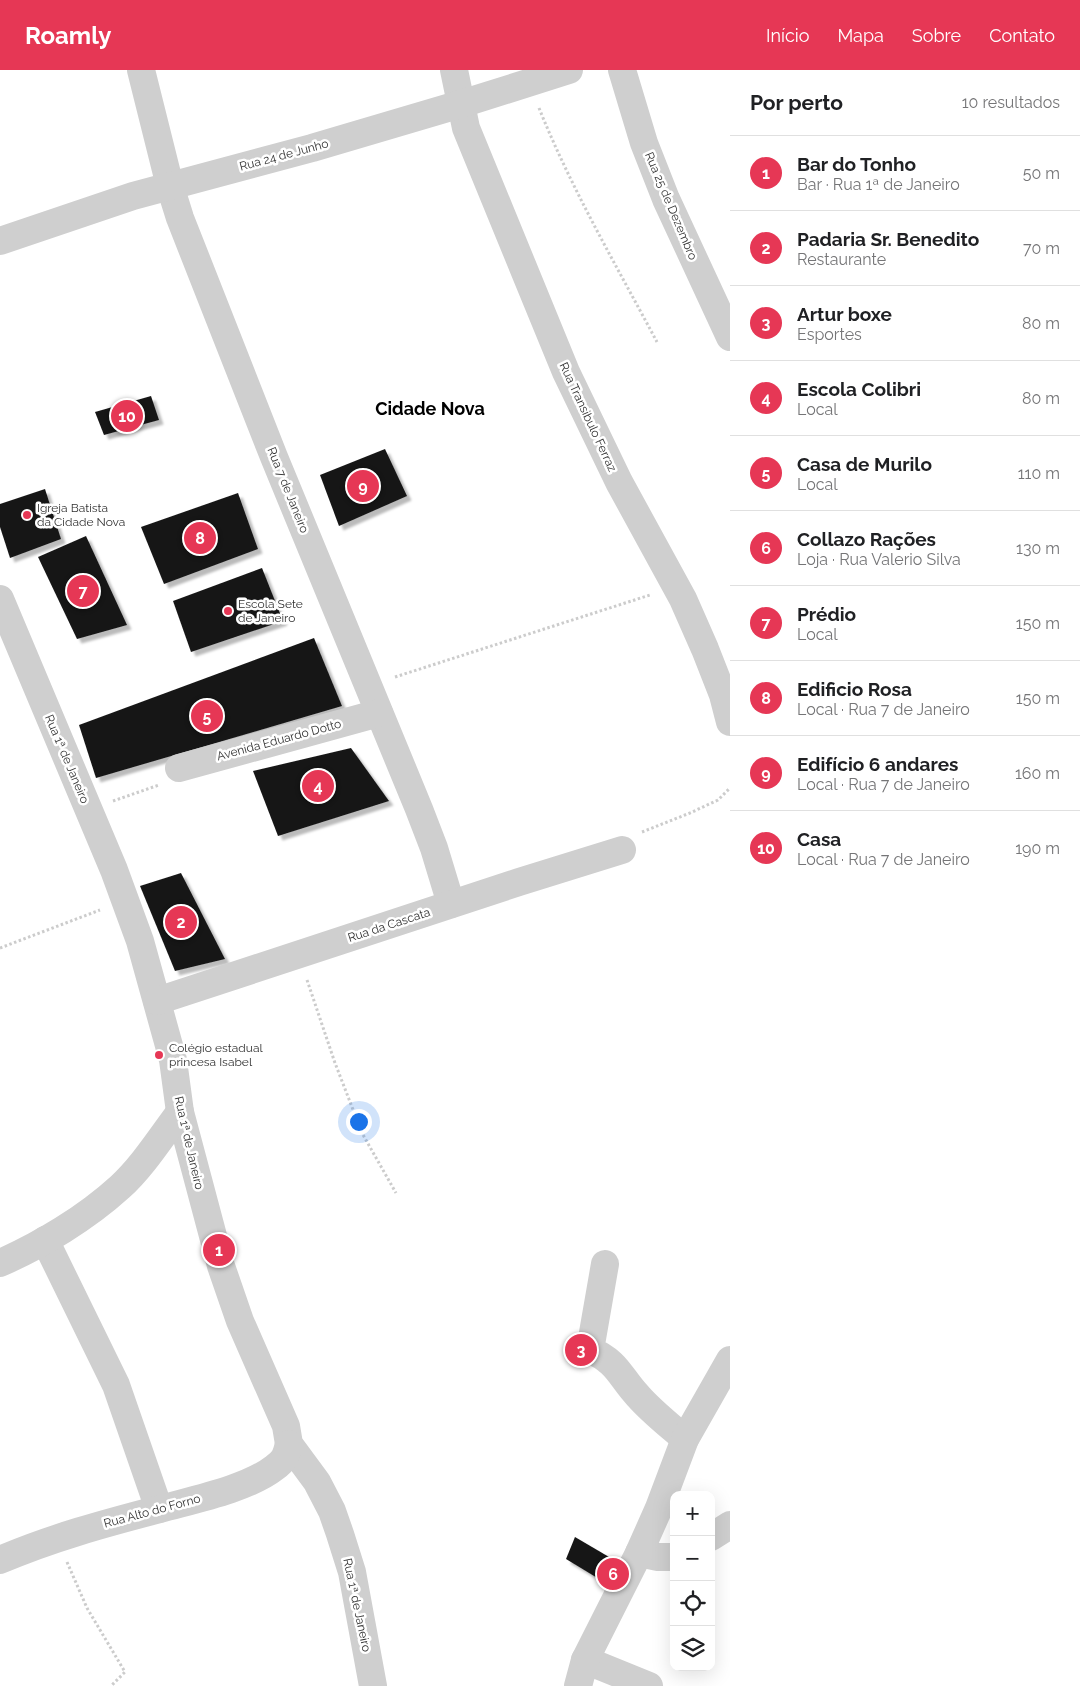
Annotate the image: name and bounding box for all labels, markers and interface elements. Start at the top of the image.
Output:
text: Roamly [25,21,111,50]
text: Início [766,25,809,46]
text: Mapa [837,25,884,46]
text: Sobre [912,25,961,46]
text: Contato [989,25,1055,46]
text: Por perto [750,90,843,115]
text: 10 resultados [962,93,1060,112]
street label: Rua 24 de Junho [238,136,330,174]
street label: Rua 25 de Dezembro [642,150,700,262]
text: Bar do Tonho [797,153,916,175]
text: 1 [762,164,770,183]
text: 50 m [1023,164,1060,183]
text: Bar · Rua 1ª de Janeiro [797,175,960,194]
text: Padaria Sr. Benedito [797,228,979,250]
text: 2 [761,239,771,258]
text: 70 m [1023,239,1060,258]
text: Restaurante [797,250,886,269]
text: Artur boxe [797,303,892,325]
text: 3 [762,314,770,333]
text: 80 m [1022,314,1060,333]
text: Esportes [797,325,862,344]
street label: Rua Transibulo Ferraz [556,360,620,474]
text: Escola Colibri [797,378,921,400]
text: 4 [761,389,771,408]
text: 80 m [1022,389,1060,408]
pin: 10 [111,397,143,435]
district label: Cidade Nova [375,398,485,419]
text: Local [797,400,838,419]
street label: Rua 7 de Janeiro [264,445,312,535]
text: Casa de Murilo [797,453,932,475]
text: 5 [762,464,770,483]
text: 110 m [1018,464,1060,483]
pin: 9 [347,467,379,505]
text: Local [797,475,838,494]
place label: Igreja Batista da Cidade Nova [37,501,125,529]
marker: Igreja Batista da Cidade Nova [21,509,33,521]
pin: 8 [184,519,216,557]
text: Collazo Rações [797,528,936,550]
text: 6 [761,539,771,558]
text: 130 m [1016,539,1060,558]
text: Loja · Rua Valerio Silva [797,550,961,569]
pin: 7 [67,572,99,610]
place label: Escola Sete de Janeiro [238,597,303,625]
text: Prédio [797,603,856,625]
marker: Escola Sete de Janeiro [222,605,234,617]
text: 7 [762,614,770,633]
text: 150 m [1016,614,1060,633]
text: Local [797,625,838,644]
text: Edificio Rosa [797,678,912,700]
text: 8 [761,689,771,708]
text: 150 m [1016,689,1060,708]
pin: 5 [191,697,223,735]
text: Local · Rua 7 de Janeiro [797,700,970,719]
street label: Rua 1ª de Janeiro [42,712,92,806]
street label: Avenida Eduardo Dotto [215,717,343,763]
text: Edifício 6 andares [797,753,958,775]
text: 9 [761,764,771,783]
text: 160 m [1015,764,1060,783]
pin: 4 [302,767,334,805]
text: Local · Rua 7 de Janeiro [797,775,970,794]
text: Casa [797,828,841,850]
text: 10 [757,839,775,858]
text: 190 m [1015,839,1060,858]
text: Local · Rua 7 de Janeiro [797,850,970,869]
pin: 2 [165,903,197,941]
street label: Rua da Cascata [346,905,432,945]
place label: Colégio estadual princesa Isabel [169,1041,263,1069]
marker: Colégio estadual princesa Isabel [153,1049,165,1061]
street label: Rua 1ª de Janeiro [171,1095,207,1191]
your location [346,1109,372,1135]
pin: 1 [203,1231,235,1269]
pin: 3 [565,1331,597,1369]
street label: Rua Alto do Forno [102,1491,202,1531]
map controls [670,1491,715,1671]
button: + [670,1491,715,1536]
button: − [670,1536,715,1581]
pin: 6 [597,1555,629,1593]
street label: Rua 1ª de Janeiro [340,1557,374,1653]
button: locate [670,1581,715,1626]
button: layers [670,1626,715,1671]

